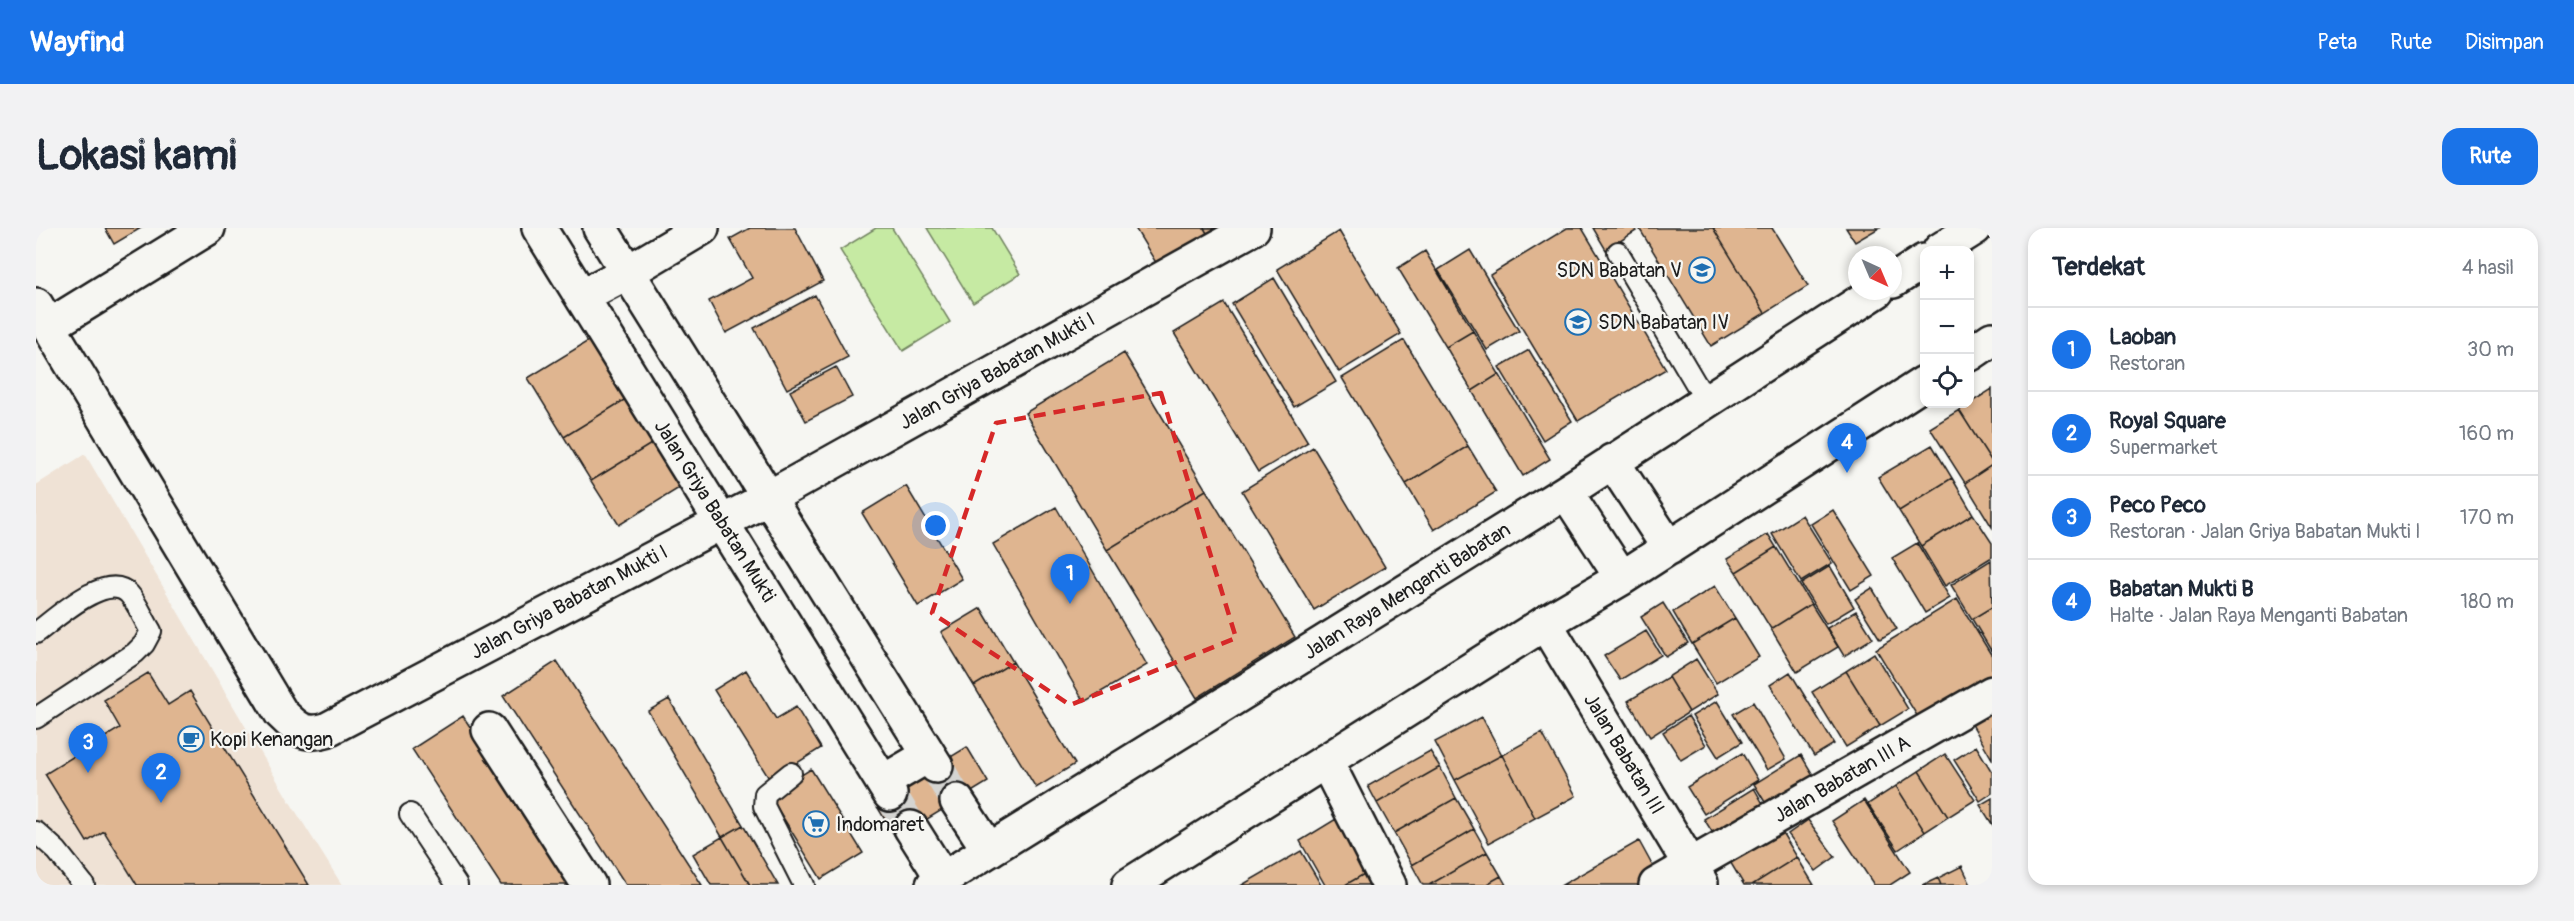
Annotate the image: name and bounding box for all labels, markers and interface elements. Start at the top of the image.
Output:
text: Wayfind [30,25,125,60]
text: Peta [2317,29,2357,56]
text: Rute [2390,29,2432,56]
text: Disimpan [2465,29,2544,56]
button: Rute [2442,128,2538,185]
text: Lokasi kami [36,130,236,182]
north arrow [1848,246,1902,300]
map controls [1920,246,1974,408]
button: + [1920,246,1974,300]
text: Terdekat [2052,251,2145,283]
school or university icon: SDN Babatan V [1687,255,1717,285]
text: 4 hasil [2462,255,2514,280]
place label: SDN Babatan V [1556,258,1682,283]
button: − [1920,300,1974,354]
street label: Jalan Griya Babatan Mukti I [895,307,1099,435]
school or university icon: SDN Babatan IV [1563,307,1593,337]
place label: SDN Babatan IV [1598,310,1729,335]
text: Laoban [2109,323,2176,351]
text: 1 [2068,337,2075,362]
text: 30 m [2467,337,2514,362]
text: Restoran [2109,351,2185,376]
button: locate [1920,354,1974,408]
text: Royal Square [2109,407,2226,435]
street label: Jalan Griya Babatan Mukti [649,415,781,607]
text: 2 [2066,421,2077,446]
text: 160 m [2459,421,2514,446]
pin: 4 [1828,424,1866,473]
text: Supermarket [2109,435,2218,460]
text: Peco Peco [2109,491,2206,519]
text: 3 [2066,505,2077,530]
text: 170 m [2460,505,2514,530]
your location [921,511,950,540]
street label: Jalan Raya Menganti Babatan [1299,517,1515,665]
text: Restoran · Jalan Griya Babatan Mukti I [2109,519,2421,544]
street label: Jalan Griya Babatan Mukti I [466,539,672,665]
pin: 1 [1050,554,1090,604]
text: Babatan Mukti B [2109,575,2254,603]
text: 4 [2066,589,2077,614]
text: 180 m [2460,589,2514,614]
text: Halte · Jalan Raya Menganti Babatan [2109,603,2408,628]
street label: Jalan Babatan III [1578,689,1670,819]
pin: 3 [68,724,108,773]
cafe icon: Kopi Kenangan [176,724,206,754]
place label: Kopi Kenangan [210,727,333,752]
street label: Jalan Babatan III A [1769,730,1915,828]
pin: 2 [142,754,180,803]
supermarket icon: Indomaret [801,809,831,839]
place label: Indomaret [836,812,925,837]

